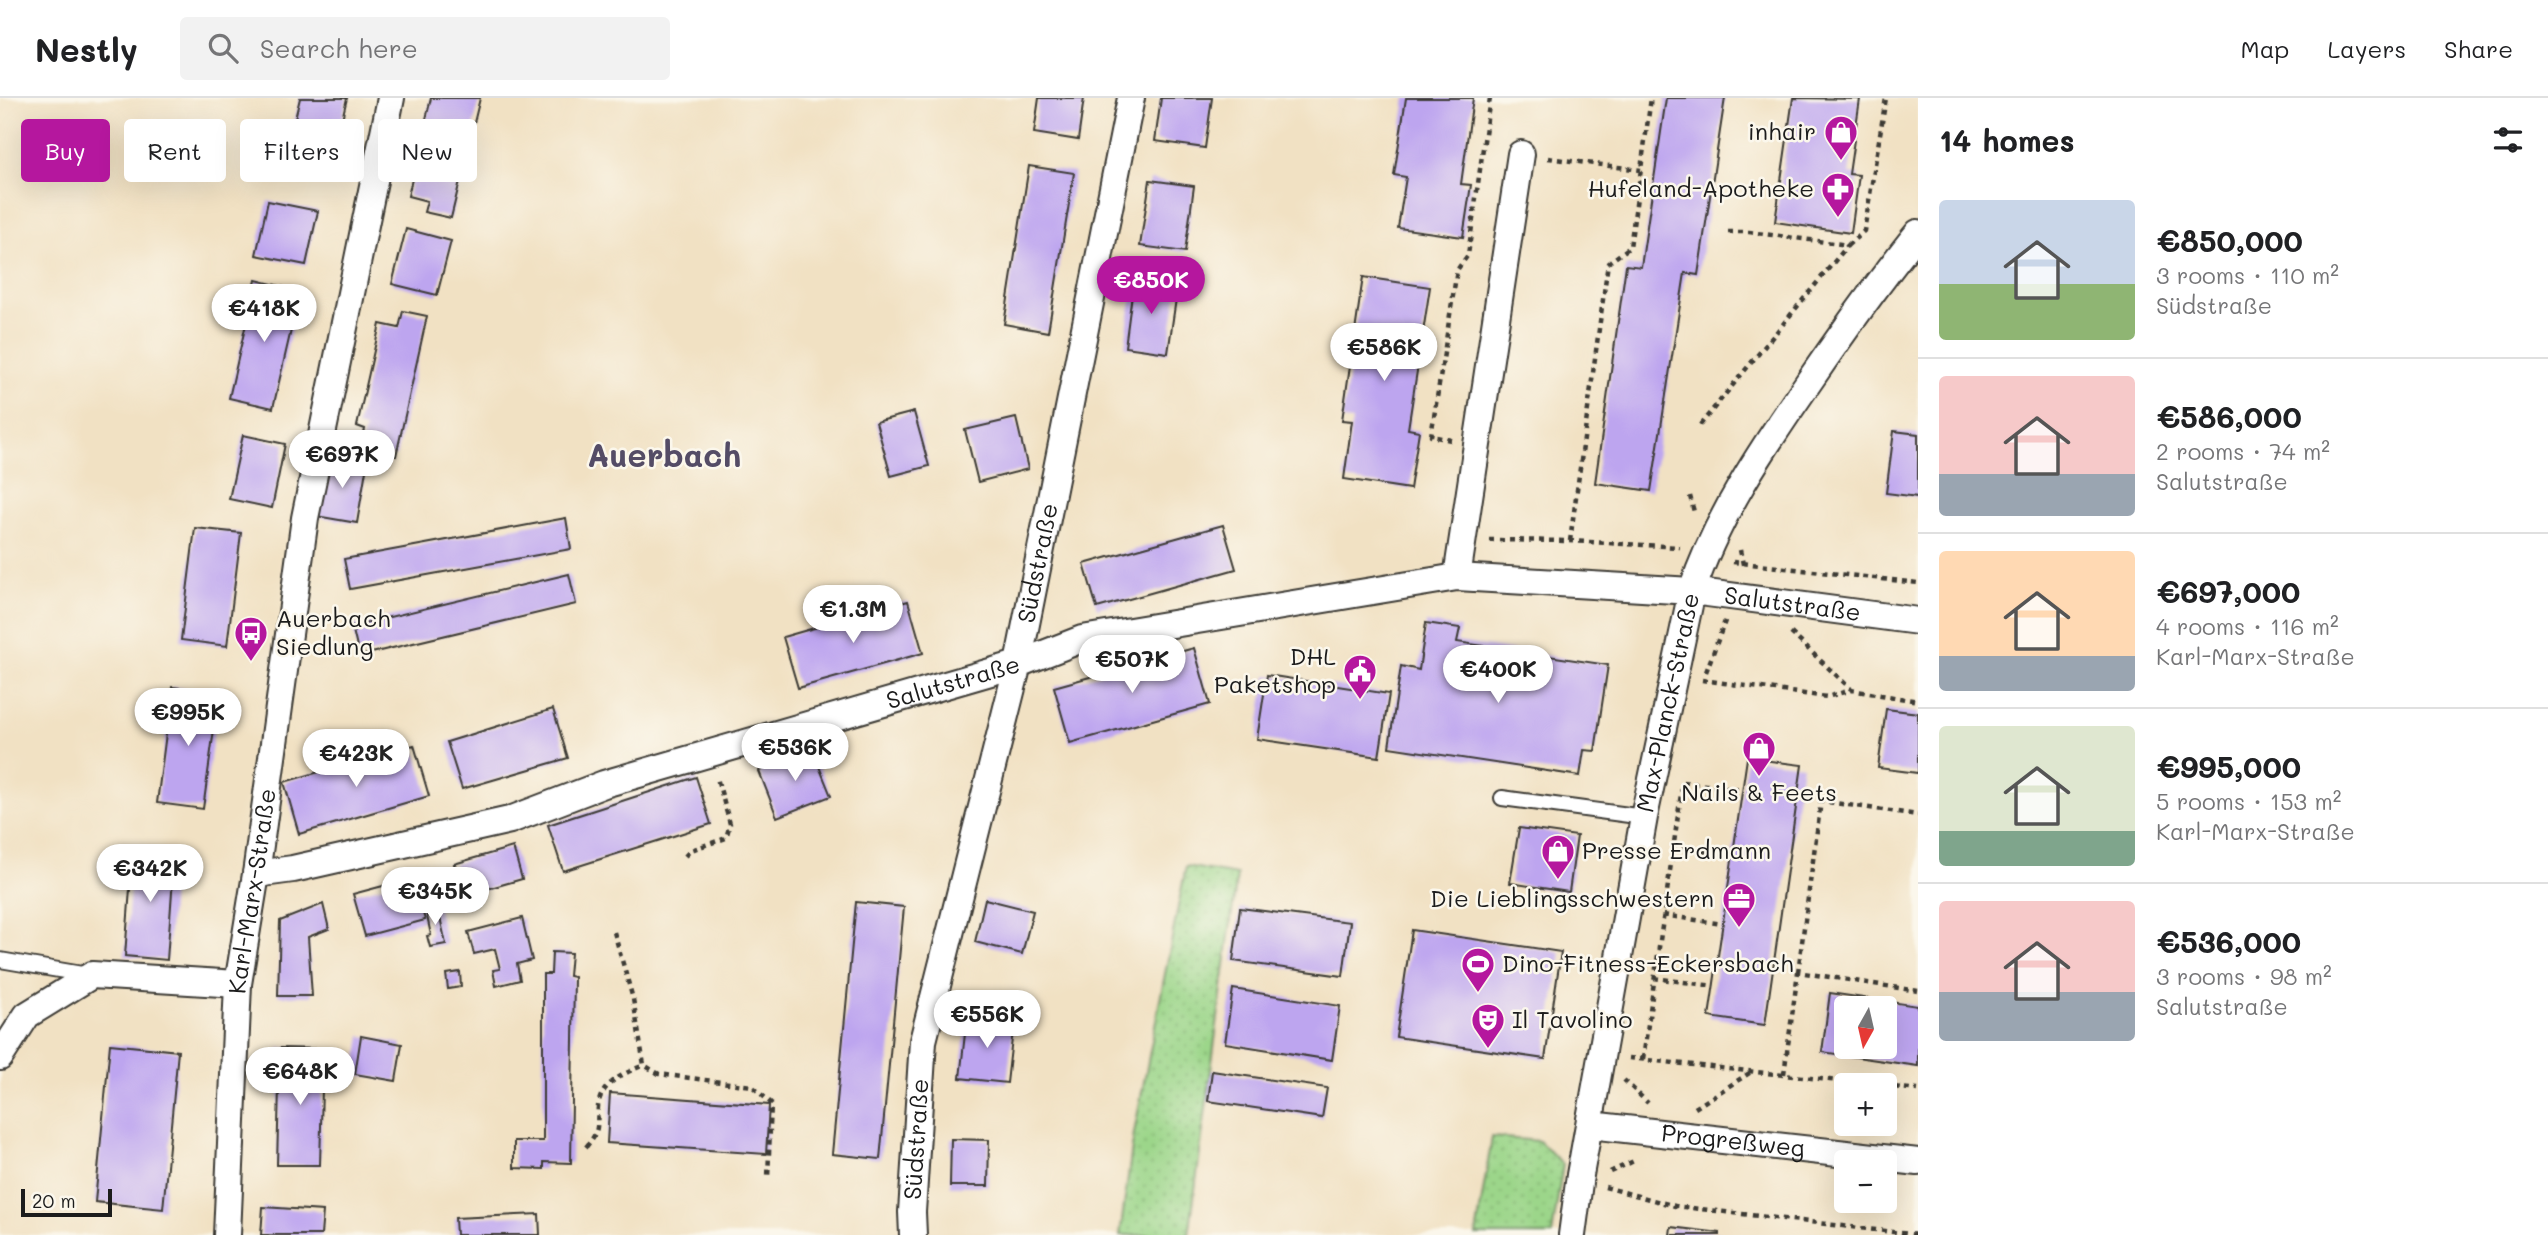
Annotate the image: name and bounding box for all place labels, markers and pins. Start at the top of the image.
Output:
shop icon: inhair [1822,113,1860,162]
place label: inhair [1747,115,1816,146]
pharmacy icon: Hufeland-Apotheke [1819,170,1857,219]
place label: Hufeland-Apotheke [1588,172,1814,203]
pin: €850K [1102,256,1200,316]
pin: €418K [215,285,313,344]
pin: €586K [1335,324,1433,383]
pin: €697K [293,430,391,490]
pin: €1.3M [804,586,902,645]
place label: Auerbach Siedlung [276,602,391,661]
bus stop icon: Auerbach Siedlung [232,614,270,663]
pin: €507K [1083,636,1181,695]
place label: DHL Paketshop [1214,640,1336,699]
pin: €400K [1449,646,1547,705]
public building icon: DHL Paketshop [1341,652,1379,701]
pin: €995K [139,688,237,748]
pin: €536K [746,724,844,783]
shop icon: Nails & Feets [1740,729,1778,778]
pin: €423K [307,730,405,789]
place label: Nails & Feets [1681,776,1837,807]
shop icon: Presse Erdmann [1539,832,1577,881]
place label: Presse Erdmann [1582,834,1771,865]
pin: €342K [101,844,199,904]
pin: €345K [386,868,484,927]
office icon: Die Lieblingsschwestern [1720,880,1758,929]
place label: Die Lieblingsschwestern [1430,882,1714,913]
sports icon: Dino-Fitness-Eckersbach [1459,945,1497,994]
place label: Dino-Fitness-Eckersbach [1502,947,1793,978]
pin: €556K [938,990,1036,1050]
theatre icon: Il Tavolino [1469,1001,1507,1050]
place label: Il Tavolino [1512,1003,1632,1034]
pin: €648K [251,1048,349,1107]

